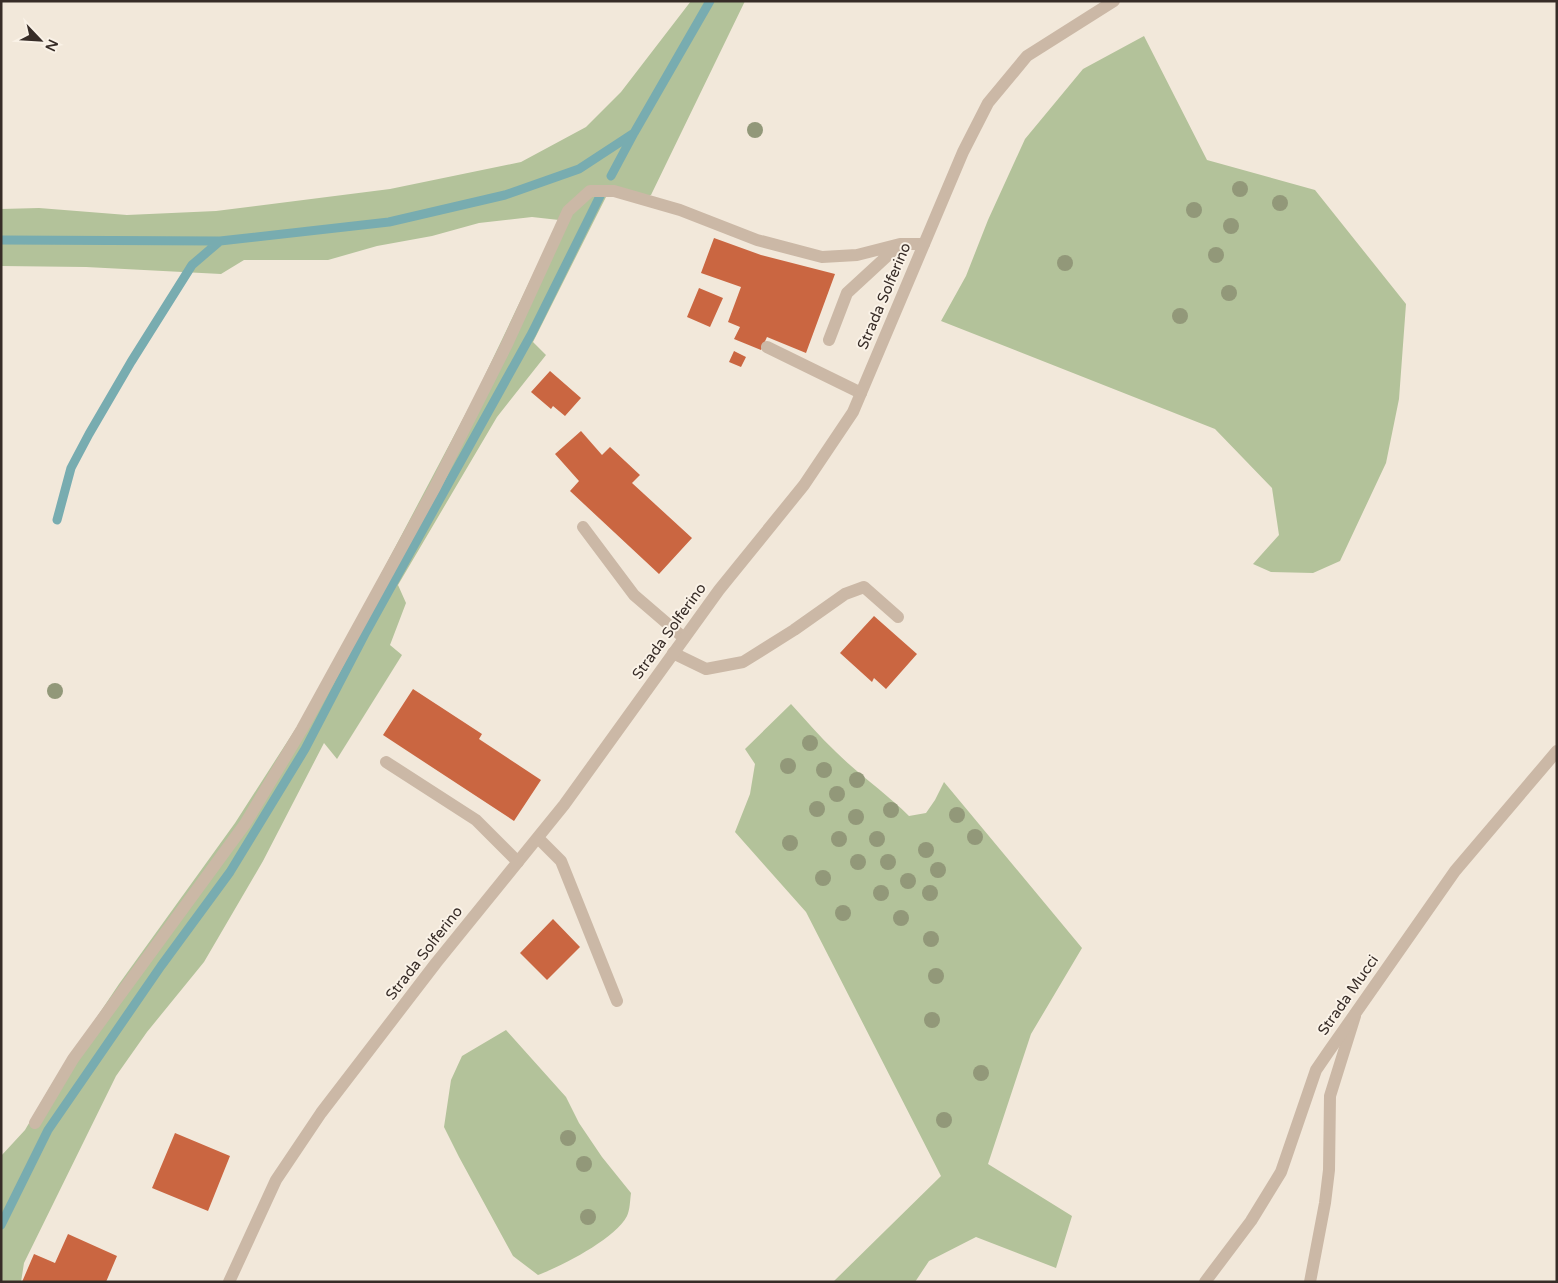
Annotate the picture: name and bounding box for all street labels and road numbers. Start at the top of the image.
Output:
street label: Strada Solferino [853,240,915,352]
street label: Strada Solferino [628,580,710,682]
street label: Strada Solferino [382,902,466,1004]
street label: Strada Mucci [1314,951,1382,1039]

